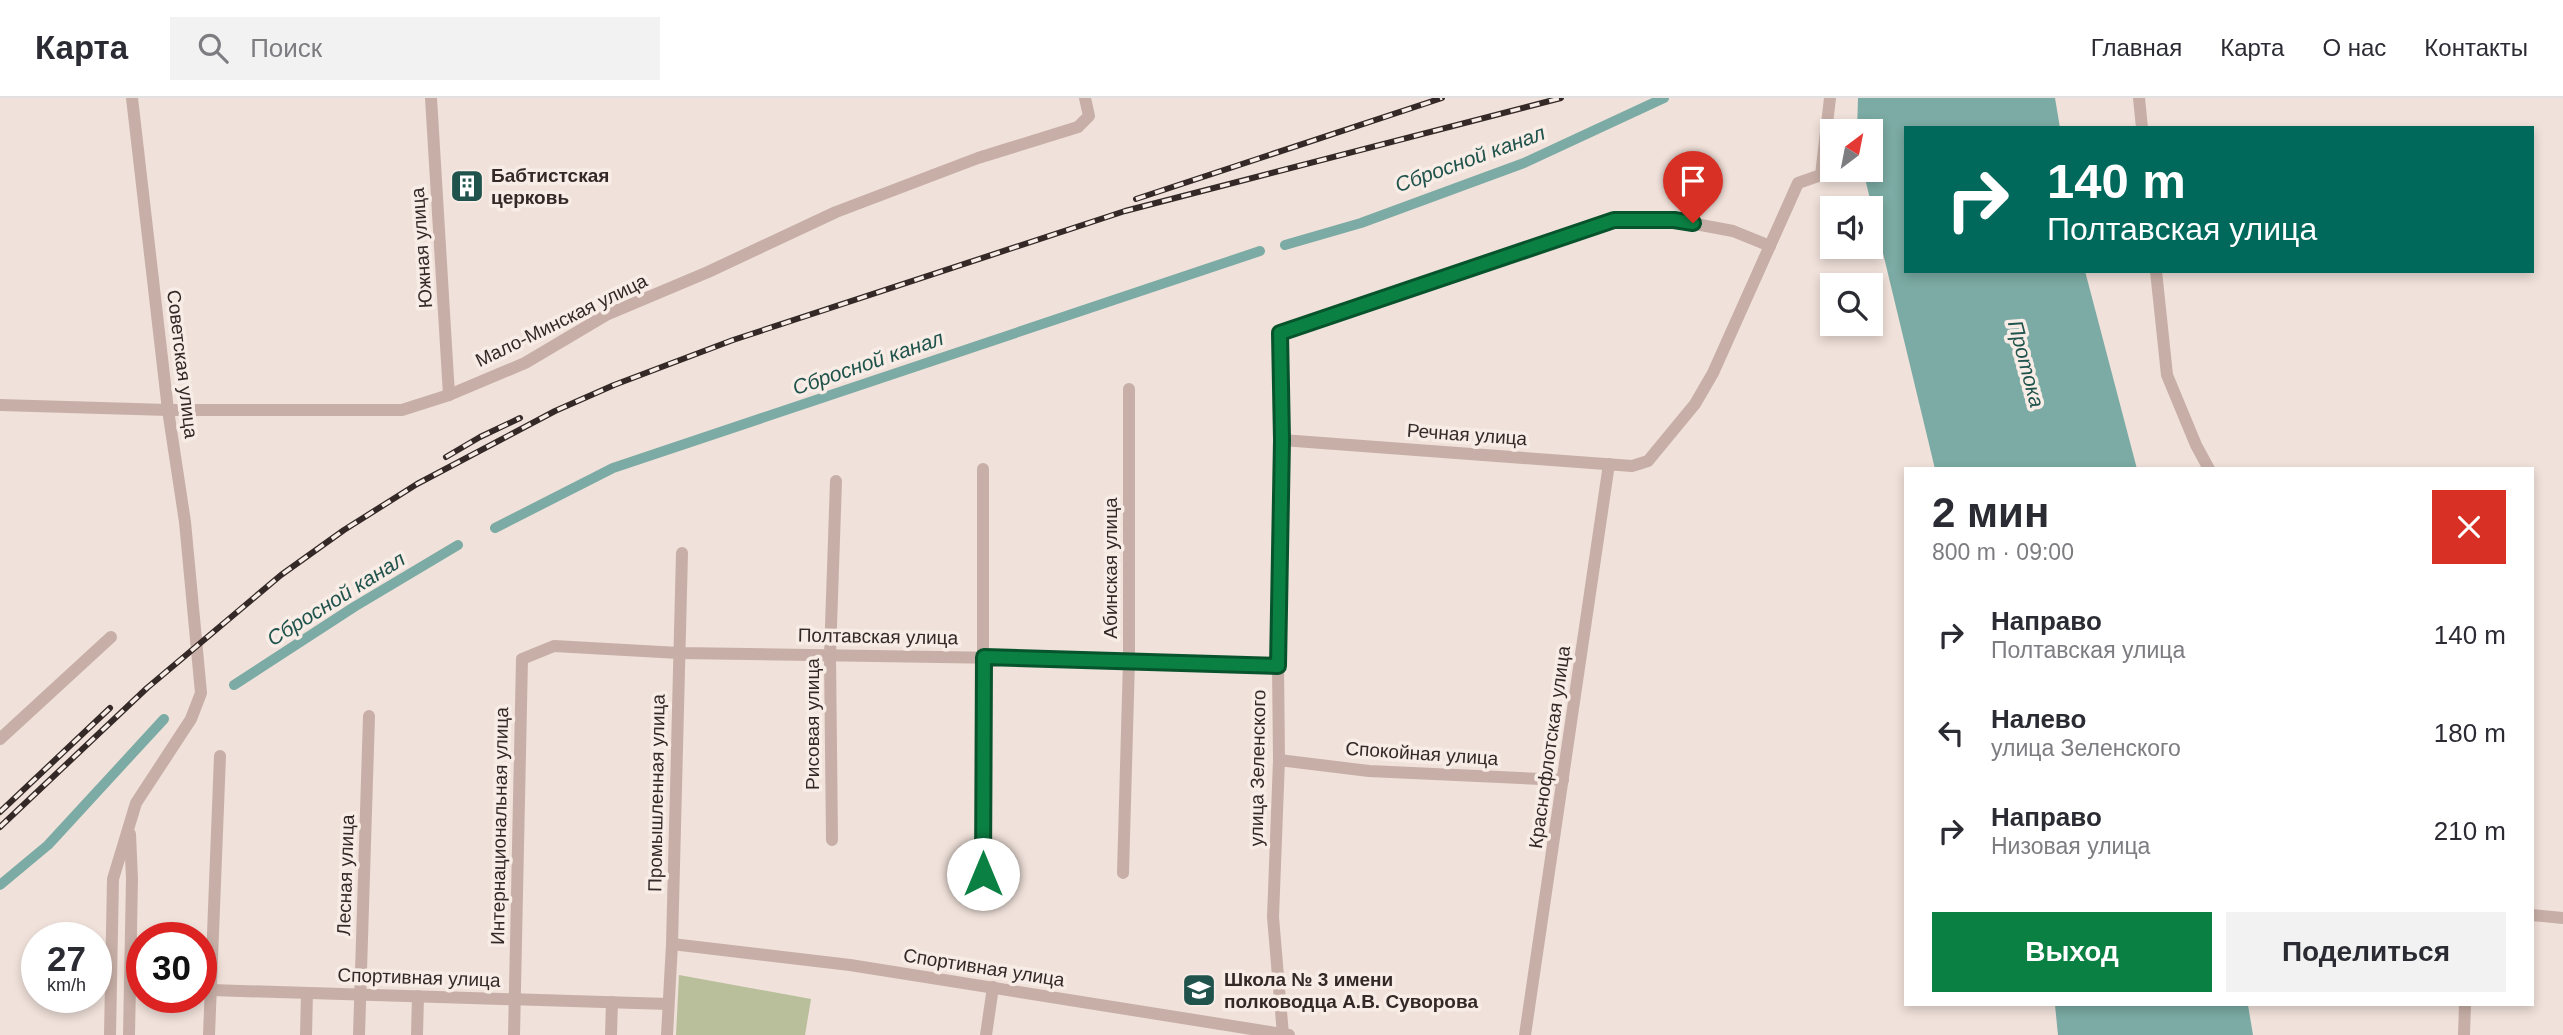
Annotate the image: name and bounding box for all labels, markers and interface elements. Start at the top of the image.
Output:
search box [170,17,660,80]
text: Карта [35,29,128,66]
icon: search [194,29,232,67]
text: Поиск [250,33,322,63]
text: Главная [2091,34,2182,61]
text: Карта [2220,34,2284,61]
text: О нас [2322,34,2386,61]
text: Контакты [2424,34,2528,61]
north arrow [1820,119,1883,182]
map controls [1820,119,1883,336]
water label: Сбросной канал [1392,121,1548,196]
pin [1663,151,1723,223]
icon: right [1932,154,2023,245]
text: 140 m [2047,154,2186,208]
icon: arrive [1674,162,1712,200]
place label: Бабтистская церковь [491,165,609,208]
building icon: Бабтистская церковь [448,167,486,205]
street label: Южная улица [407,187,436,309]
button: sound [1820,196,1883,259]
text: Полтавская улица [2047,211,2317,247]
street label: Мало-Минская улица [472,270,651,371]
button: search [1820,273,1883,336]
street label: Советская улица [163,289,202,440]
water label: Протока [2004,318,2049,410]
water label: Сбросной канал [789,326,946,399]
street label: Речная улица [1406,420,1528,449]
text: 2 мин [1932,489,2049,536]
button: close [2432,490,2506,564]
street label: Абинская улица [1100,497,1121,639]
text: 800 m · 09:00 [1932,539,2074,565]
water label: Сбросной канал [263,547,409,650]
text: Направо [1991,606,2102,636]
icon: right [1932,616,1970,654]
text: 140 m [2434,620,2506,650]
street label: Полтавская улица [798,625,959,648]
text: Полтавская улица [1991,637,2185,663]
street label: Краснофлотская улица [1525,644,1574,850]
street label: Рисовая улица [802,658,823,790]
street label: улица Зеленского [1246,689,1269,847]
street label: Промышленная улица [644,694,669,892]
text: Налево [1991,704,2086,734]
street label: Интернациональная улица [487,707,512,945]
icon: left [1932,714,1970,752]
text: 180 m [2434,718,2506,748]
text: улица Зеленского [1991,735,2181,761]
street label: Спокойная улица [1345,738,1500,769]
text: Направо [1991,802,2102,832]
icon: right [1932,812,1970,850]
street label: Лесная улица [333,814,358,936]
text: 210 m [2434,816,2506,846]
text: Низовая улица [1991,833,2150,859]
position arrow [946,837,1020,911]
button: Выход [1932,912,2212,992]
button: Поделиться [2226,912,2506,992]
speed limit sign: 30 [126,922,217,1013]
text: 27 [47,939,86,978]
street label: Спортивная улица [902,944,1066,991]
street label: Спортивная улица [337,964,501,991]
place label: Школа № 3 имени полководца А.В. Суворова [1224,969,1478,1012]
school or university icon: Школа № 3 имени полководца А.В. Суворова [1180,971,1218,1009]
text: km/h [47,975,86,995]

